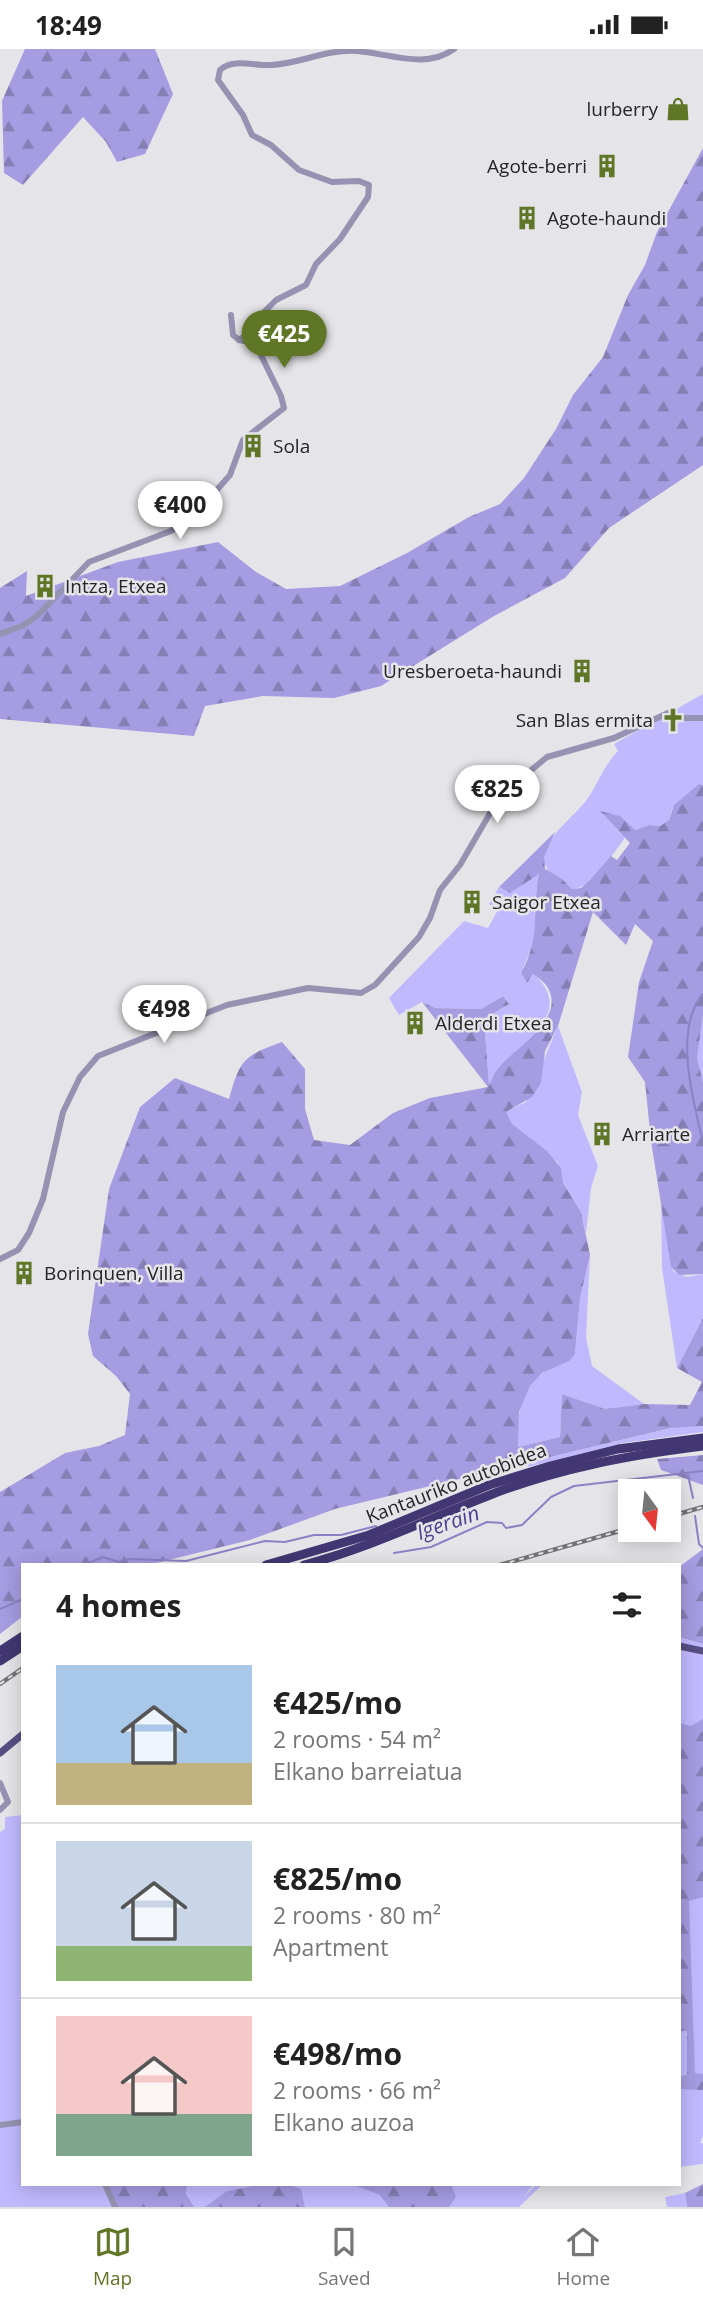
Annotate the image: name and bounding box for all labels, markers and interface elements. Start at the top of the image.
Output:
text: 18:49 [35,7,102,43]
shop icon: lurberry [664,95,692,123]
place label: lurberry [586,96,658,122]
building icon: Agote-berri [593,152,621,180]
place label: Agote-berri [487,153,587,179]
building icon: Agote-haundi [513,204,541,232]
place label: Agote-haundi [547,205,666,231]
pin: €425 [243,311,325,370]
text: €425 [258,317,310,349]
building icon: Sola [239,432,267,460]
place label: Sola [273,433,310,459]
pin: €400 [139,482,221,541]
text: €400 [154,488,206,520]
building icon: Intza, Etxea [31,572,59,600]
place label: Intza, Etxea [65,573,167,599]
building icon: Uresberoeta-haundi [568,657,596,685]
place label: Uresberoeta-haundi [383,658,562,684]
church icon: San Blas ermita [659,706,687,734]
place label: San Blas ermita [516,707,653,733]
pin: €825 [456,765,538,825]
text: €825 [471,772,523,804]
building icon: Saigor Etxea [458,888,486,916]
place label: Saigor Etxea [492,889,601,915]
pin: €498 [123,985,205,1045]
text: €498 [138,992,190,1024]
building icon: Alderdi Etxea [401,1009,429,1037]
place label: Alderdi Etxea [435,1010,552,1036]
building icon: Arriarte [588,1120,616,1148]
place label: Arriarte [622,1121,690,1147]
building icon: Borinquen, Villa [10,1259,38,1287]
place label: Borinquen, Villa [44,1260,184,1286]
street label: Kantauriko autobidea [362,1437,550,1529]
north arrow [618,1479,681,1542]
map controls [618,1479,681,1542]
water label: Igerain [413,1498,483,1546]
text: 4 homes [56,1585,181,1626]
icon: filters [608,1586,646,1624]
text: €425/mo [273,1682,402,1723]
icon: home [112,1693,196,1777]
text: 2 rooms · 54 m² [273,1723,441,1755]
text: Elkano barreiatua [273,1755,463,1787]
text: €825/mo [273,1858,402,1899]
icon: home [112,1869,196,1953]
text: 2 rooms · 80 m² [273,1899,441,1931]
text: Apartment [273,1931,389,1963]
text: €498/mo [273,2033,402,2074]
icon: home [112,2044,196,2128]
text: 2 rooms · 66 m² [273,2074,441,2106]
text: Elkano auzoa [273,2106,415,2138]
tab: Map [93,2223,132,2291]
tab: Saved [318,2223,371,2291]
tab: Home [556,2223,610,2291]

